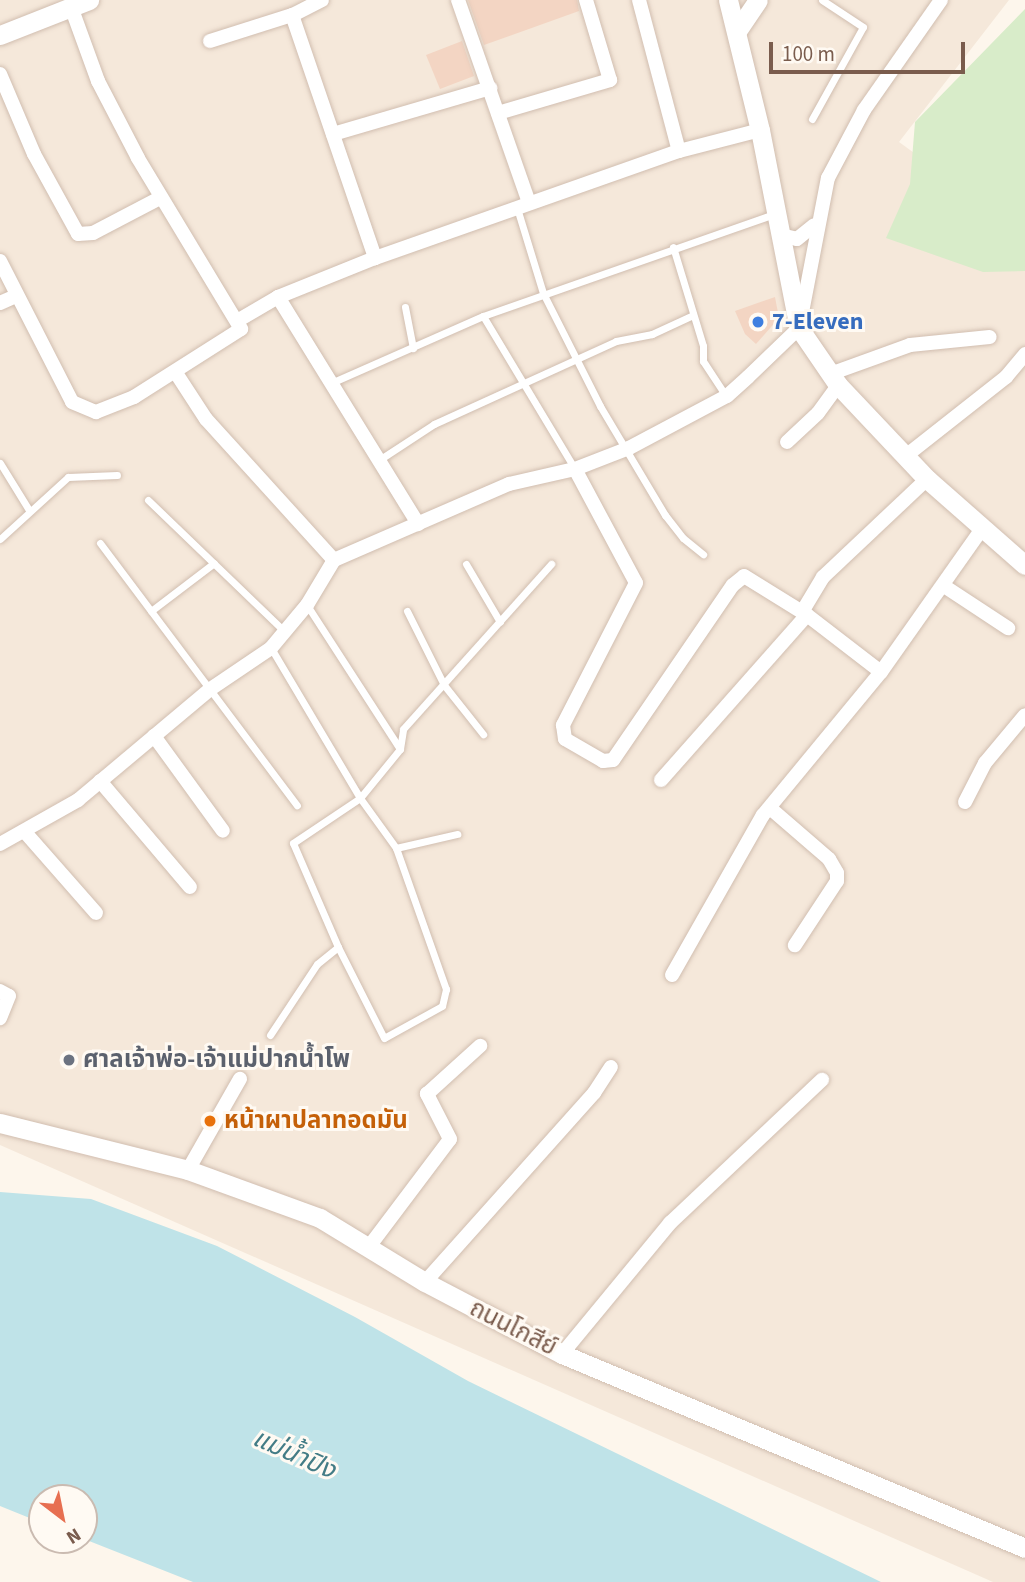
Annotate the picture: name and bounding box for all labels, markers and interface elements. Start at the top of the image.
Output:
scale bar [773,28,969,72]
text: 100 m [782,39,835,69]
place label: 7-Eleven [772,308,863,336]
marker: 7-Eleven [750,314,766,330]
place label: ศาลเจ้าพ่อ-เจ้าแม่ปากน้ำโพ [83,1046,350,1074]
marker: ศาลเจ้าพ่อ-เจ้าแม่ปากน้ำโพ [61,1052,77,1068]
place label: หน้าผาปลาทอดมัน [224,1107,408,1135]
marker: หน้าผาปลาทอดมัน [202,1113,218,1129]
street label: ถนนโกสีย์ [465,1294,561,1362]
water label: แม่น้ำปิง [248,1422,340,1486]
north arrow [28,1484,98,1554]
text: N [61,1521,86,1550]

